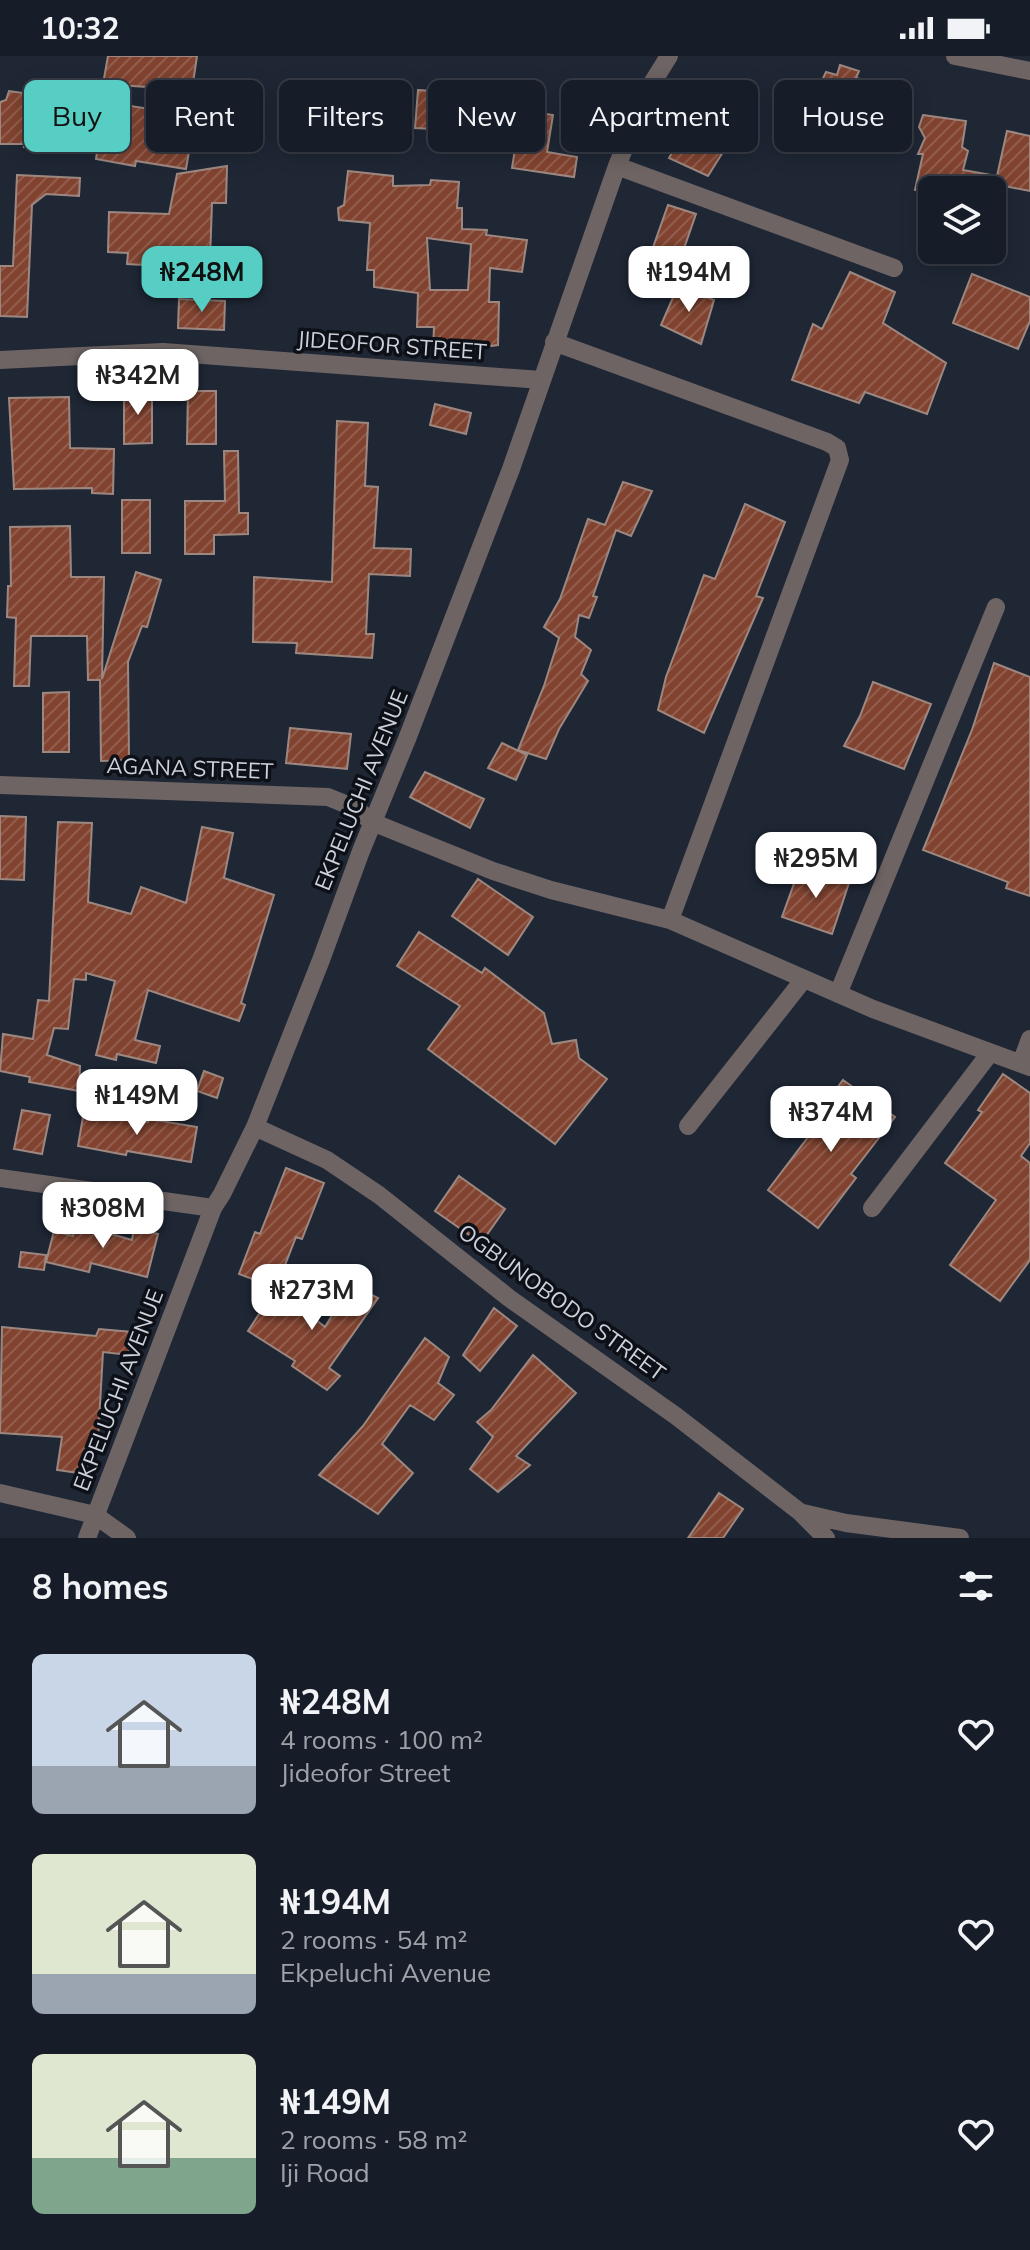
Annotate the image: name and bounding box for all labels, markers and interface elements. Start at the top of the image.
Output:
text: 10:32 [40,9,119,47]
chip: Buy [24,80,130,152]
chip: Rent [146,80,263,152]
chip: Filters [279,80,412,152]
chip: New [428,80,545,152]
chip: Apartment [561,80,758,152]
chip: House [774,80,912,152]
map controls [918,176,1006,264]
button: layers [918,176,1006,264]
pin: ₦248M [146,246,258,314]
pin: ₦194M [633,246,745,314]
text: ₦248M [159,255,245,288]
text: ₦194M [646,255,732,288]
street label: JIDEOFOR STREET [296,324,488,366]
pin: ₦342M [82,349,194,417]
text: ₦342M [95,358,181,391]
street label: EKPELUCHI AVENUE [308,686,414,894]
street label: AGANA STREET [106,751,274,785]
pin: ₦295M [760,832,872,900]
text: ₦295M [773,841,859,874]
pin: ₦149M [81,1069,193,1137]
text: ₦149M [94,1078,180,1111]
pin: ₦374M [775,1086,887,1154]
text: ₦374M [788,1095,874,1128]
pin: ₦308M [47,1182,159,1250]
text: ₦308M [60,1191,146,1224]
street label: OGBUNOBODO STREET [453,1217,671,1387]
pin: ₦273M [256,1264,368,1332]
text: ₦273M [269,1273,355,1306]
street label: EKPELUCHI AVENUE [67,1285,169,1495]
icon: filters [954,1564,998,1608]
text: 8 homes [32,1565,169,1608]
text: ₦248M [280,1680,391,1723]
icon: home [96,1686,192,1782]
icon: heart [954,1712,998,1756]
text: 4 rooms · 100 m² [280,1723,483,1756]
text: Jideofor Street [280,1756,451,1789]
text: ₦194M [280,1880,391,1923]
icon: home [96,1886,192,1982]
icon: heart [954,1912,998,1956]
text: 2 rooms · 54 m² [280,1923,467,1956]
text: Ekpeluchi Avenue [280,1956,491,1989]
text: ₦149M [280,2080,391,2123]
icon: home [96,2086,192,2182]
icon: heart [954,2112,998,2156]
text: 2 rooms · 58 m² [280,2123,467,2156]
text: Iji Road [280,2156,370,2189]

